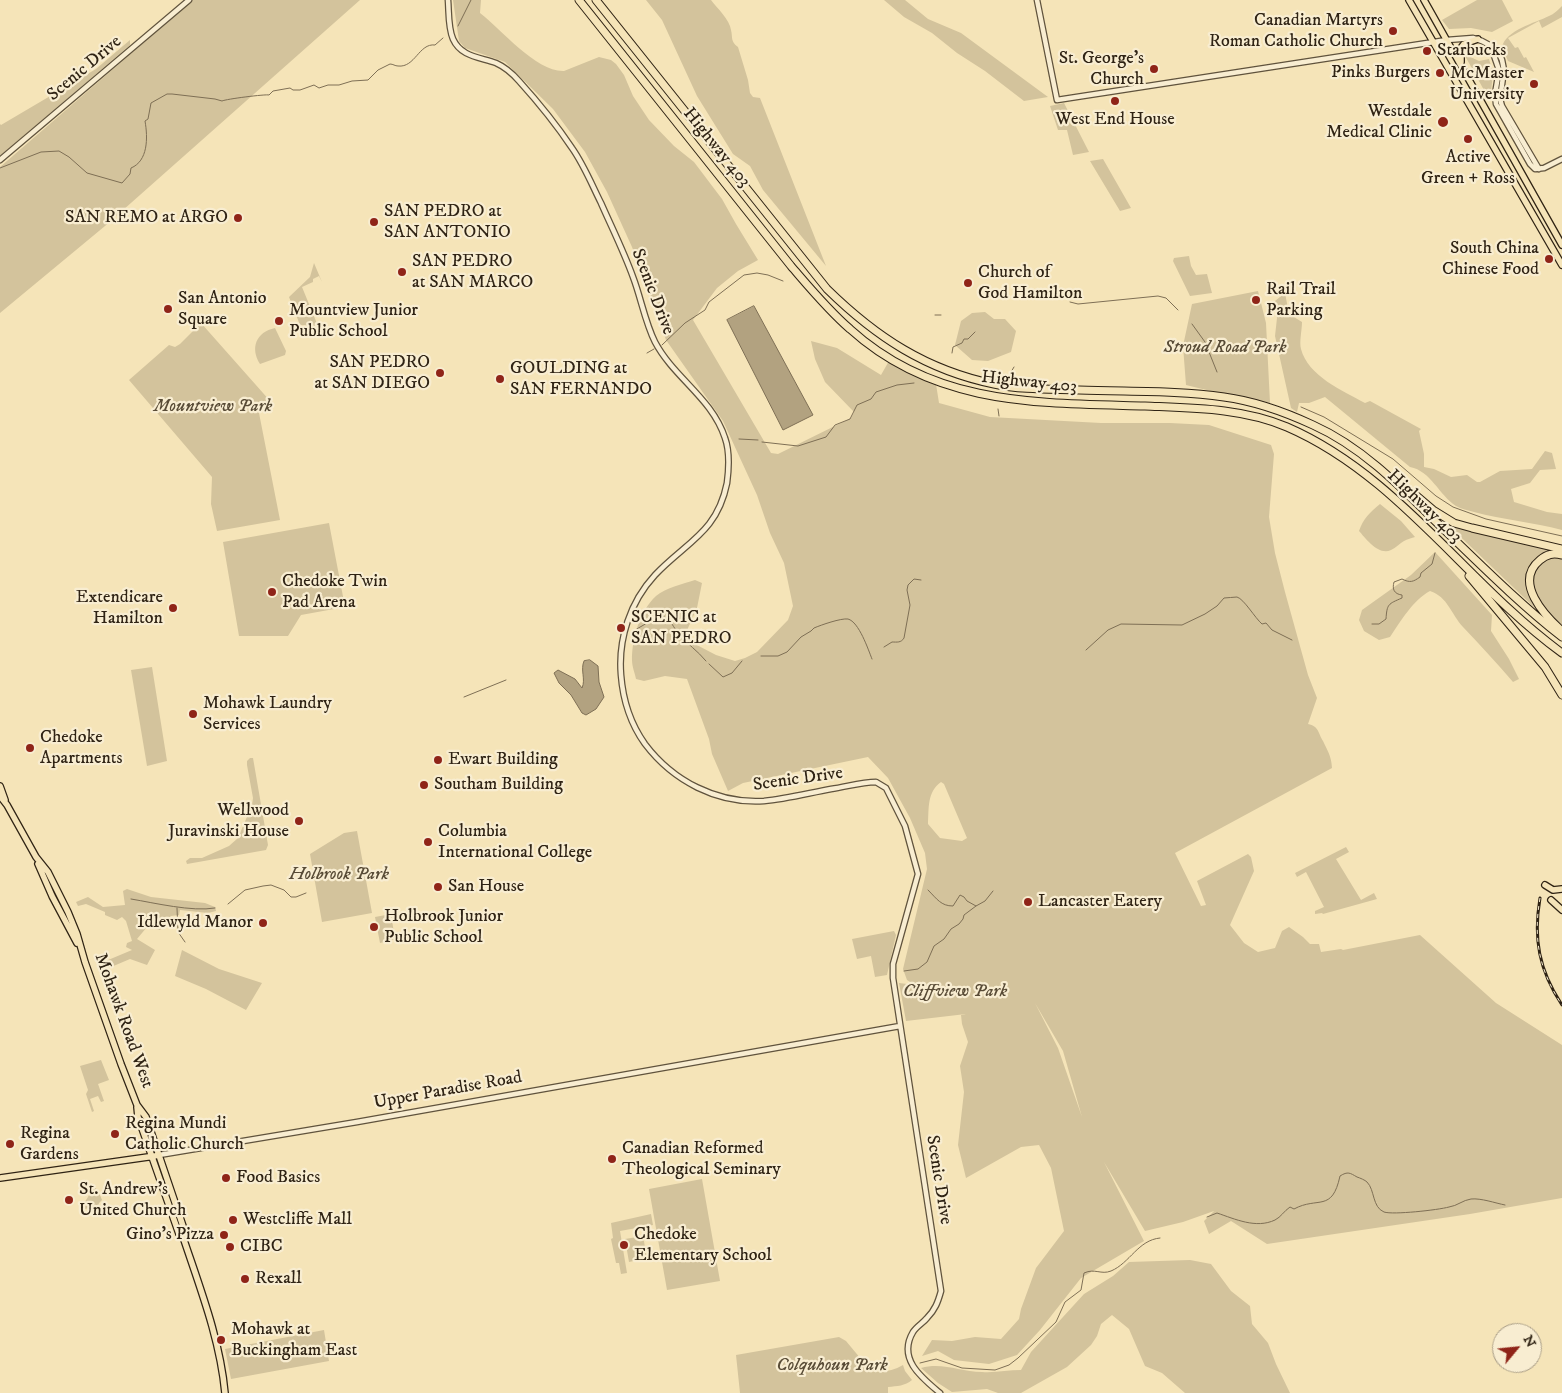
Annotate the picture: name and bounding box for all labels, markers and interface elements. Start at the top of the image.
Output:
place label: Canadian Martyrs Roman Catholic Church [1209,10,1383,52]
marker: Canadian Martyrs Roman Catholic Church [1387,25,1399,37]
street label: Scenic Drive [43,32,127,106]
place label: Starbucks [1437,40,1506,62]
marker: Starbucks [1421,45,1433,57]
place label: St. George's Church [1059,48,1144,90]
place label: Pinks Burgers [1331,62,1430,84]
marker: St. George's Church [1148,63,1160,75]
place label: McMaster University [1450,63,1524,106]
marker: Pinks Burgers [1434,67,1446,79]
marker: McMaster University [1528,78,1540,90]
marker: West End House [1109,95,1121,107]
place label: Westdale Medical Clinic [1326,101,1432,144]
street label: Highway 403 [677,104,755,192]
place label: West End House [1055,109,1175,131]
marker: Westdale Medical Clinic [1436,115,1450,129]
marker: Active Green + Ross [1462,133,1474,145]
place label: Active Green + Ross [1421,147,1515,190]
place label: SAN PEDRO at SAN ANTONIO [384,201,511,243]
place label: SAN REMO at ARGO [65,207,228,229]
marker: SAN REMO at ARGO [232,212,244,224]
marker: SAN PEDRO at SAN ANTONIO [368,216,380,228]
place label: South China Chinese Food [1442,238,1539,280]
street label: Scenic Drive [626,246,678,338]
place label: SAN PEDRO at SAN MARCO [412,251,533,294]
marker: South China Chinese Food [1543,253,1555,265]
place label: Church of God Hamilton [978,262,1082,304]
marker: SAN PEDRO at SAN MARCO [396,266,408,278]
marker: Church of God Hamilton [962,277,974,289]
place label: Rail Trail Parking [1266,279,1336,322]
place label: San Antonio Square [178,288,266,330]
marker: Rail Trail Parking [1250,294,1262,306]
place label: Mountview Junior Public School [289,300,418,342]
marker: San Antonio Square [162,303,174,315]
marker: Mountview Junior Public School [273,315,285,327]
park label: Stroud Road Park [1164,337,1286,359]
place label: SAN PEDRO at SAN DIEGO [314,352,430,394]
place label: GOULDING at SAN FERNANDO [510,358,652,400]
marker: SAN PEDRO at SAN DIEGO [434,367,446,379]
street label: Highway 403 [980,367,1078,399]
marker: GOULDING at SAN FERNANDO [494,373,506,385]
park label: Mountview Park [154,396,272,418]
street label: Highway 403 [1382,466,1466,548]
place label: Chedoke Twin Pad Arena [282,571,387,614]
marker: Chedoke Twin Pad Arena [266,586,278,598]
place label: Extendicare Hamilton [76,587,163,630]
marker: Extendicare Hamilton [167,602,179,614]
place label: SCENIC at SAN PEDRO [631,607,732,650]
marker: SCENIC at SAN PEDRO [615,622,627,634]
place label: Mohawk Laundry Services [203,693,332,736]
marker: Mohawk Laundry Services [187,708,199,720]
place label: Chedoke Apartments [40,727,123,770]
marker: Chedoke Apartments [24,742,36,754]
place label: Ewart Building [448,749,558,771]
marker: Ewart Building [432,754,444,766]
street label: Scenic Drive [752,763,844,797]
place label: Southam Building [434,774,563,796]
marker: Southam Building [418,779,430,791]
place label: Wellwood Juravinski House [168,800,289,842]
marker: Wellwood Juravinski House [293,815,305,827]
place label: Columbia International College [438,821,592,864]
marker: Columbia International College [422,836,434,848]
park label: Holbrook Park [289,864,389,886]
place label: San House [448,876,524,898]
marker: San House [432,881,444,893]
place label: Lancaster Eatery [1038,891,1162,913]
marker: Lancaster Eatery [1022,896,1034,908]
place label: Holbrook Junior Public School [384,906,503,949]
place label: Idlewyld Manor [137,912,253,934]
marker: Idlewyld Manor [257,917,269,929]
marker: Holbrook Junior Public School [368,921,380,933]
street label: Mohawk Road West [89,951,157,1091]
park label: Cliffview Park [903,981,1007,1003]
street label: Upper Paradise Road [372,1067,524,1115]
place label: Regina Mundi Catholic Church [125,1113,244,1156]
place label: Regina Gardens [20,1123,79,1166]
marker: Regina Mundi Catholic Church [109,1128,121,1140]
street label: Scenic Drive [920,1134,956,1226]
marker: Regina Gardens [4,1138,16,1150]
place label: Canadian Reformed Theological Seminary [622,1138,781,1180]
marker: Canadian Reformed Theological Seminary [606,1153,618,1165]
place label: Food Basics [236,1167,320,1189]
marker: Food Basics [220,1172,232,1184]
place label: St. Andrew's United Church [79,1179,186,1222]
marker: St. Andrew's United Church [63,1194,75,1206]
place label: Westcliffe Mall [243,1209,352,1231]
marker: Westcliffe Mall [227,1214,239,1226]
place label: Gino's Pizza [126,1224,214,1246]
place label: Chedoke Elementary School [634,1224,772,1266]
marker: Gino's Pizza [218,1229,230,1241]
place label: CIBC [240,1236,283,1258]
marker: Chedoke Elementary School [618,1239,630,1251]
marker: CIBC [224,1241,236,1253]
place label: Rexall [255,1268,302,1290]
marker: Rexall [239,1273,251,1285]
place label: Mohawk at Buckingham East [231,1319,357,1362]
north arrow [1492,1323,1542,1373]
text: N [1519,1332,1540,1351]
marker: Mohawk at Buckingham East [215,1334,227,1346]
park label: Colquhoun Park [776,1355,888,1377]

